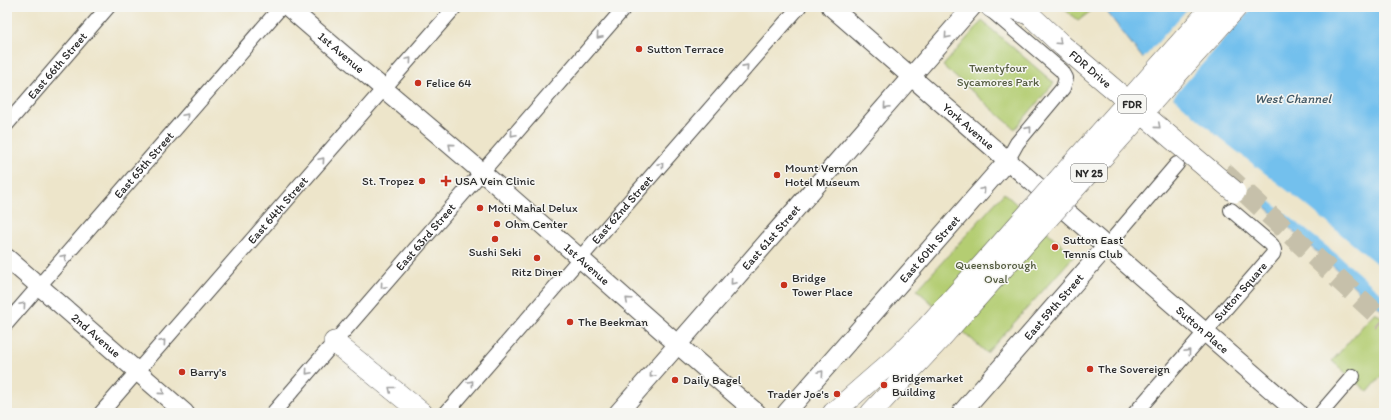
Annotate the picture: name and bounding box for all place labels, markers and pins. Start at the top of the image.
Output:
place label: Sutton Terrace [647,42,724,56]
marker: Sutton Terrace [634,44,644,54]
place label: Felice 64 [426,76,471,90]
marker: Felice 64 [413,78,423,88]
place label: Mount Vernon Hotel Museum [785,161,860,189]
marker: Mount Vernon Hotel Museum [772,170,782,180]
place label: St. Tropez [362,174,414,188]
place label: USA Vein Clinic [455,174,535,188]
marker: USA Vein Clinic [440,175,452,187]
marker: St. Tropez [417,176,427,186]
place label: Moti Mahal Delux [488,201,578,215]
marker: Moti Mahal Delux [475,203,485,213]
place label: Ohm Center [505,217,568,231]
marker: Ohm Center [492,219,502,229]
place label: Sutton East Tennis Club [1063,233,1124,261]
marker: Sushi Seki [490,234,500,244]
marker: Sutton East Tennis Club [1050,242,1060,252]
place label: Sushi Seki [469,245,521,259]
marker: Ritz Diner [532,253,542,263]
place label: Ritz Diner [511,265,563,279]
place label: Bridge Tower Place [792,271,853,299]
marker: Bridge Tower Place [779,280,789,290]
place label: The Beekman [578,315,648,329]
marker: The Beekman [565,317,575,327]
place label: The Sovereign [1098,362,1171,376]
marker: The Sovereign [1085,364,1095,374]
place label: Barry's [190,365,227,379]
marker: Barry's [177,367,187,377]
place label: Bridgemarket Building [892,371,964,399]
place label: Daily Bagel [683,373,742,387]
marker: Daily Bagel [670,375,680,385]
marker: Bridgemarket Building [879,380,889,390]
place label: Trader Joe's [767,387,829,401]
marker: Trader Joe's [832,389,842,399]

